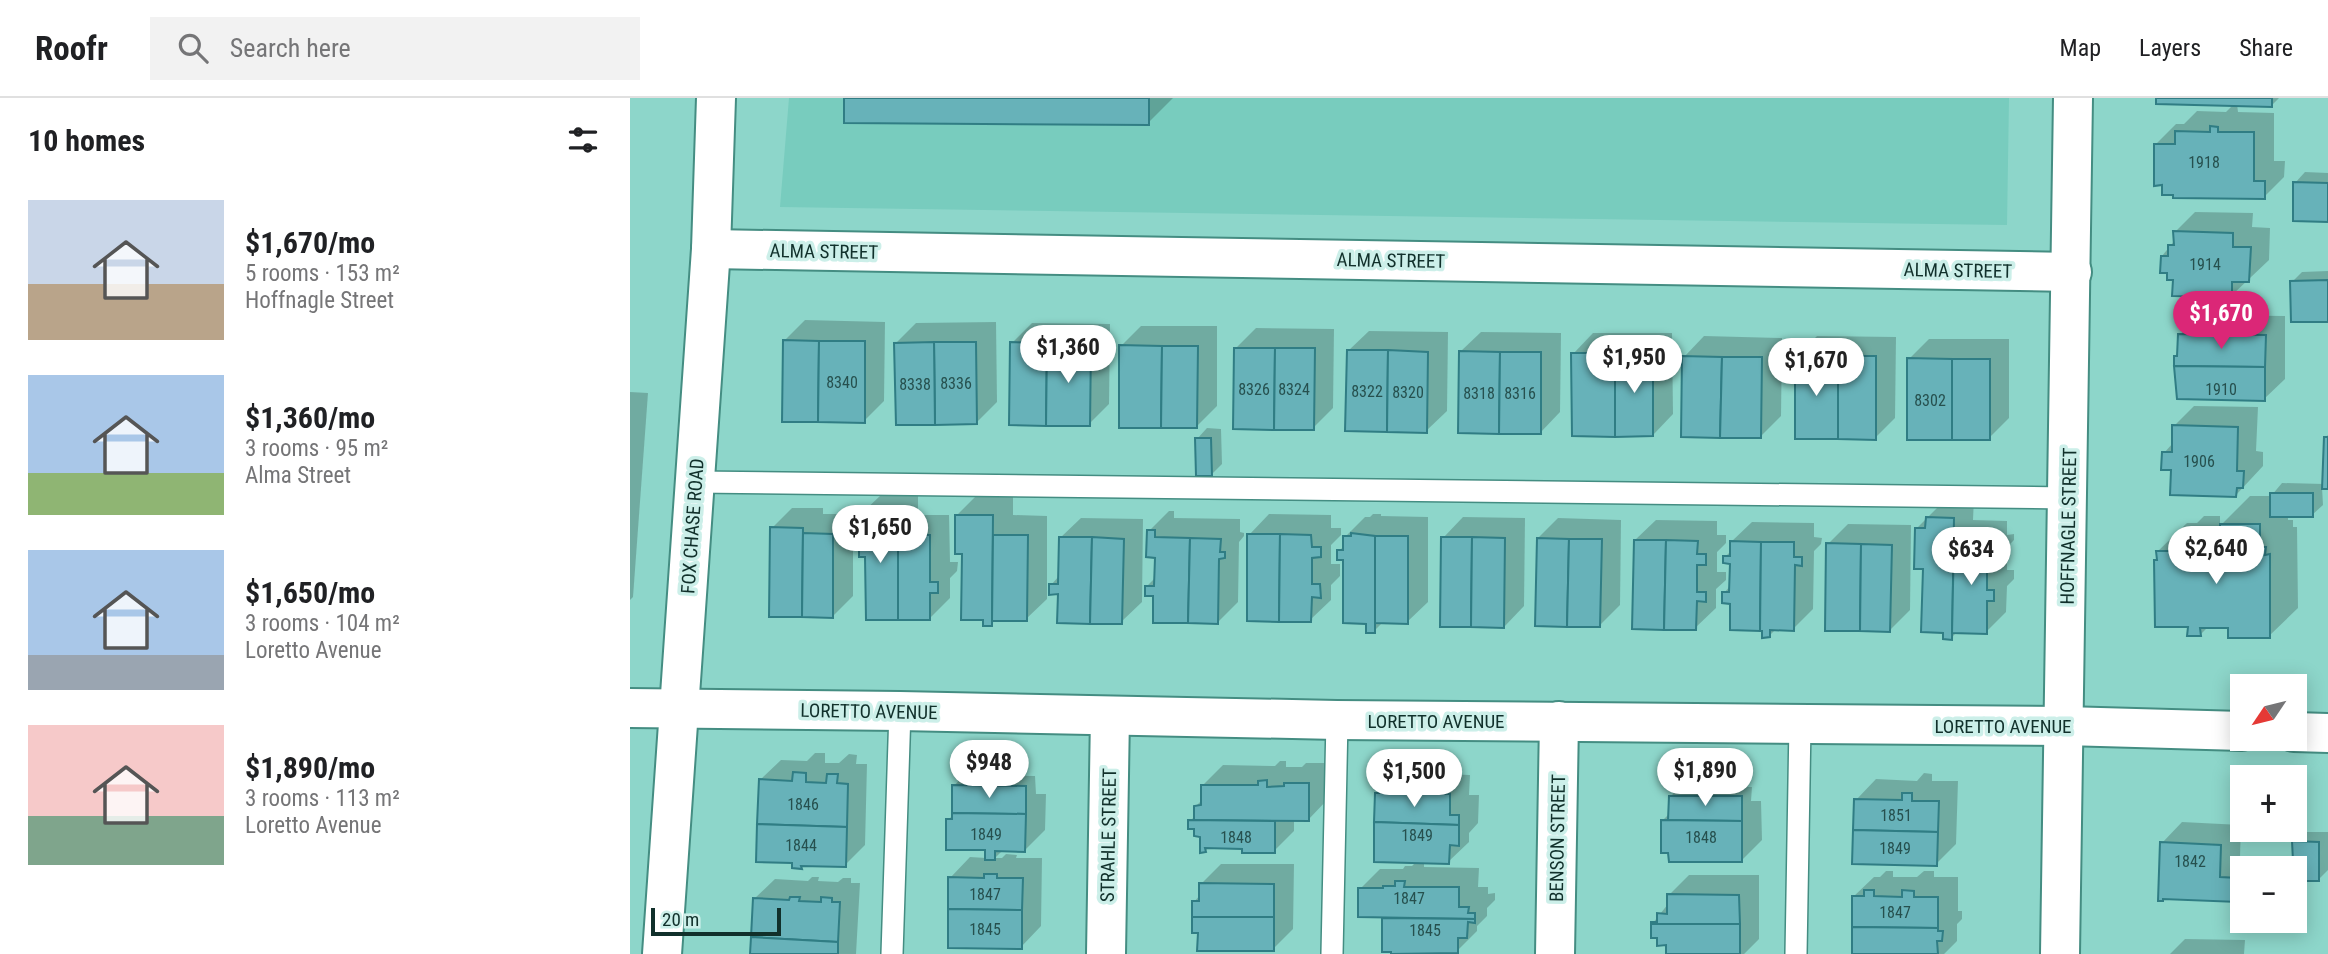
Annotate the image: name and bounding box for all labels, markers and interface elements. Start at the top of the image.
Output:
search box [150,17,640,80]
text: Roofr [35,29,108,68]
icon: search [174,29,212,67]
text: Search here [230,33,351,63]
text: Map [2060,34,2101,62]
text: Layers [2139,34,2201,62]
text: Share [2239,34,2293,62]
icon: filters [564,121,602,159]
text: 10 homes [28,123,145,158]
house number: 1918 [2188,153,2220,172]
text: $1,670/mo [245,225,375,260]
icon: home [84,228,168,312]
street label: ALMA STREET [769,239,879,264]
street label: ALMA STREET [1336,248,1446,273]
house number: 1914 [2189,255,2221,274]
street label: ALMA STREET [1903,258,2013,283]
text: 5 rooms · 153 m² [245,260,400,287]
text: Hoffnagle Street [245,287,394,314]
pin: $1,670 [2164,292,2278,351]
text: $1,670 [2189,300,2253,327]
pin: $1,360 [1011,326,1125,385]
text: $1,360 [1036,334,1100,361]
pin: $1,950 [1577,336,1691,395]
pin: $1,670 [1759,338,1873,398]
text: $1,950 [1602,344,1666,371]
text: $1,670 [1784,347,1848,374]
house number: 8340 [826,373,858,392]
house number: 8336 [940,374,972,393]
house number: 8338 [899,375,931,394]
house number: 8326 [1238,380,1270,399]
house number: 8324 [1278,380,1310,399]
house number: 1910 [2205,380,2237,399]
house number: 8322 [1351,382,1383,401]
house number: 8320 [1392,383,1424,402]
house number: 8318 [1463,384,1495,403]
house number: 8316 [1504,384,1536,403]
house number: 8302 [1914,391,1946,410]
text: $1,360/mo [245,400,375,435]
icon: home [84,403,168,487]
text: 3 rooms · 95 m² [245,435,388,462]
street label: HOFFNAGLE STREET [2056,447,2081,605]
house number: 1906 [2183,452,2215,471]
street label: FOX CHASE ROAD [676,458,709,594]
text: Alma Street [245,462,351,489]
pin: $1,650 [823,505,937,565]
text: $1,650 [848,514,912,541]
pin: $2,640 [2159,526,2273,586]
pin: $634 [1930,528,2012,587]
text: $2,640 [2184,535,2248,562]
text: $634 [1948,536,1994,563]
text: $1,650/mo [245,575,375,610]
icon: home [84,578,168,662]
text: 3 rooms · 104 m² [245,610,400,637]
text: Loretto Avenue [245,637,381,664]
north arrow [2230,674,2306,751]
map controls [2230,674,2307,933]
street label: LORETTO AVENUE [800,699,938,724]
street label: LORETTO AVENUE [1367,710,1505,733]
street label: LORETTO AVENUE [1934,715,2072,738]
pin: $948 [948,740,1030,800]
pin: $1,890 [1648,748,1762,808]
text: $948 [966,749,1012,776]
text: $1,890/mo [245,750,375,785]
pin: $1,500 [1357,750,1471,809]
icon: home [84,753,168,837]
text: $1,890 [1673,757,1737,784]
text: $1,500 [1382,758,1446,785]
button: + [2230,765,2307,842]
street label: STRAHLE STREET [1096,768,1121,902]
street label: BENSON STREET [1545,774,1570,902]
text: 3 rooms · 113 m² [245,785,400,812]
house number: 1846 [787,795,819,814]
house number: 1851 [1880,806,1912,825]
text: Loretto Avenue [245,812,381,839]
house number: 1849 [970,825,1002,844]
house number: 1849 [1401,826,1433,845]
house number: 1848 [1220,828,1252,847]
house number: 1848 [1685,828,1717,847]
house number: 1844 [785,836,817,855]
house number: 1849 [1879,839,1911,858]
house number: 1842 [2174,852,2206,871]
button: − [2230,856,2307,933]
house number: 1847 [969,885,1001,904]
house number: 1847 [1393,889,1425,908]
house number: 1847 [1879,903,1911,922]
scale bar [651,905,780,937]
text: 20 m [662,908,699,931]
house number: 1845 [969,920,1001,939]
house number: 1845 [1409,921,1441,940]

